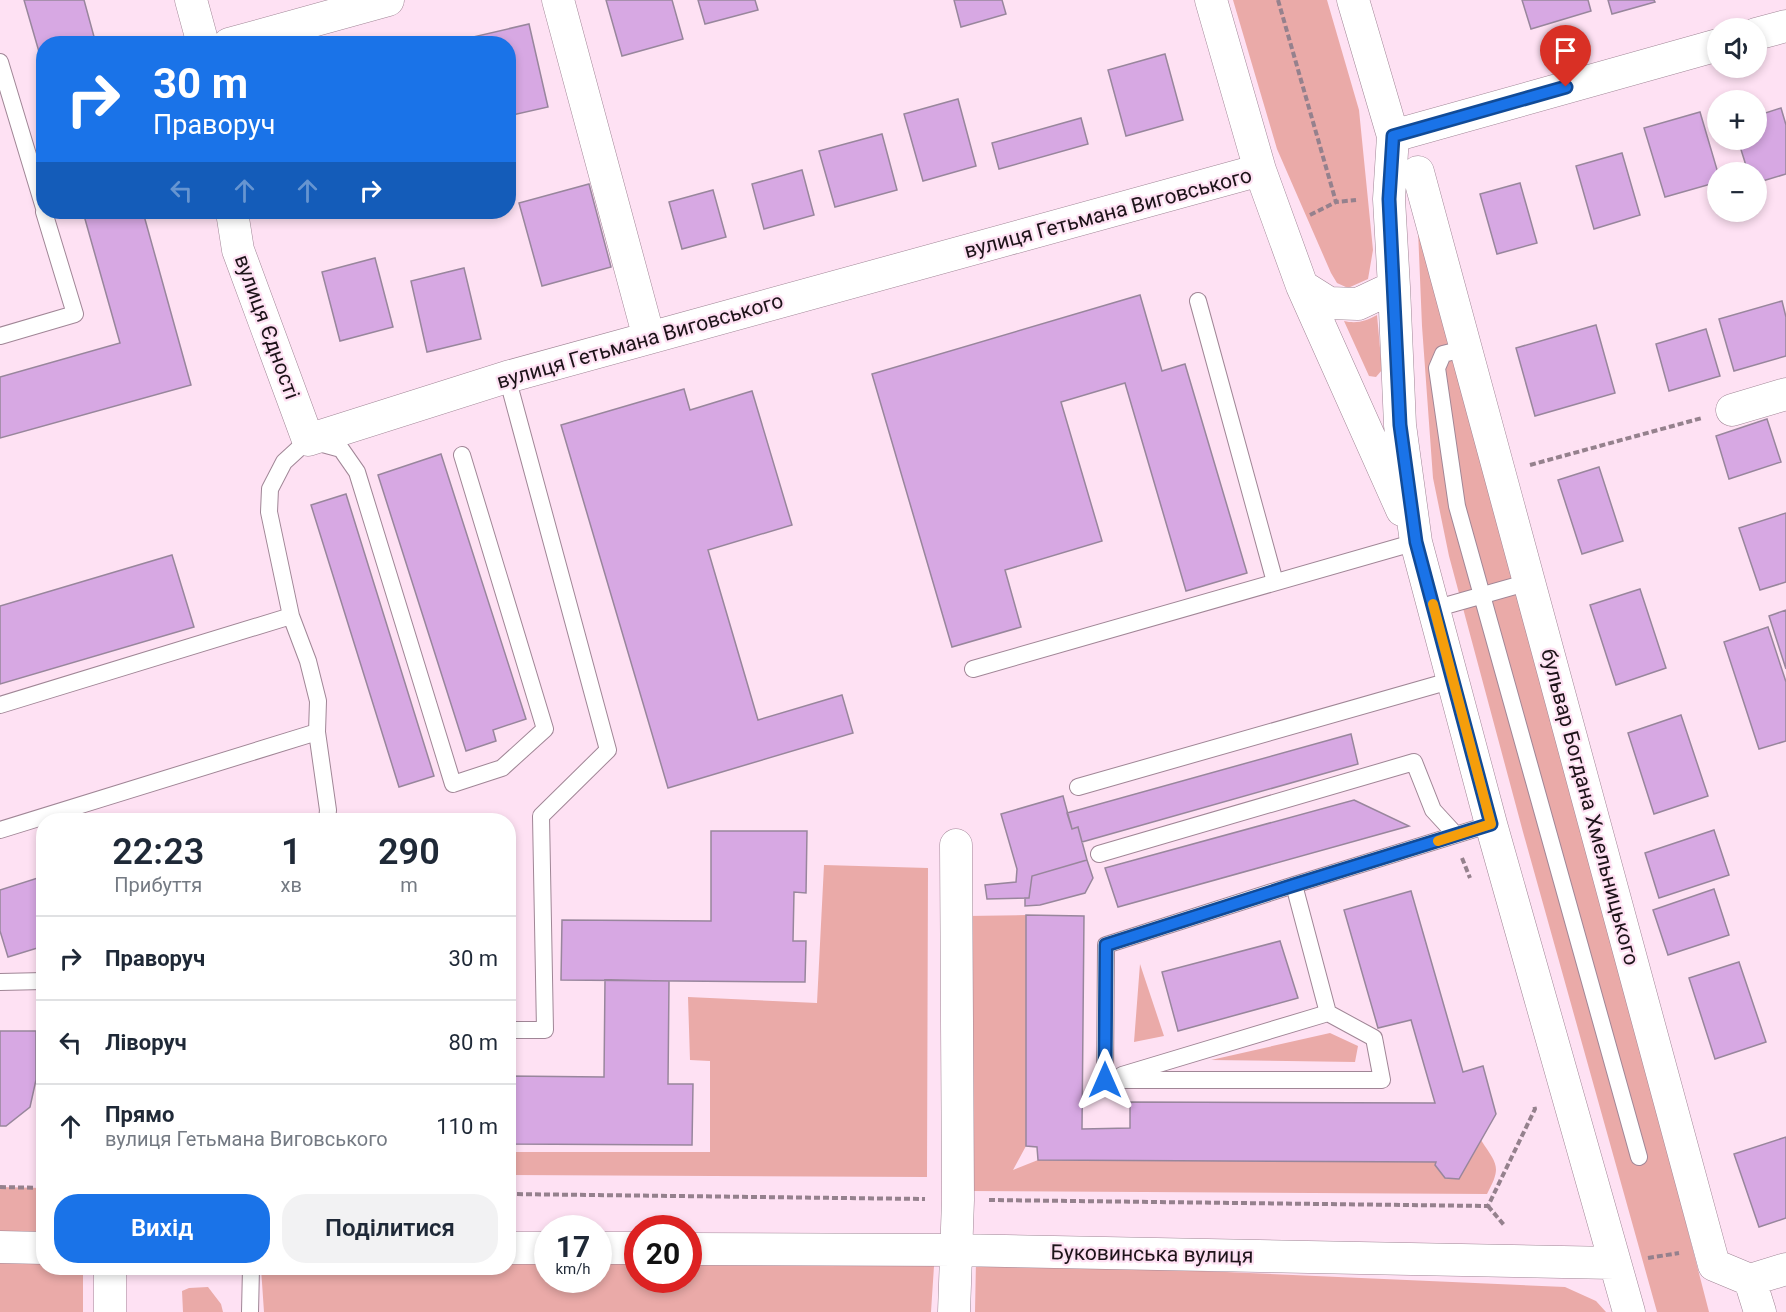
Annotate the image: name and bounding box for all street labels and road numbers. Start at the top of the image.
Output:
street label: вулиця Гетьмана Виговського [961,163,1255,263]
street label: вулиця Єдності [230,251,304,403]
street label: вулиця Гетьмана Виговського [494,289,786,393]
street label: бульвар Богдана Хмельницького [1536,646,1644,968]
street label: Буковинська вулиця [1050,1240,1254,1268]

